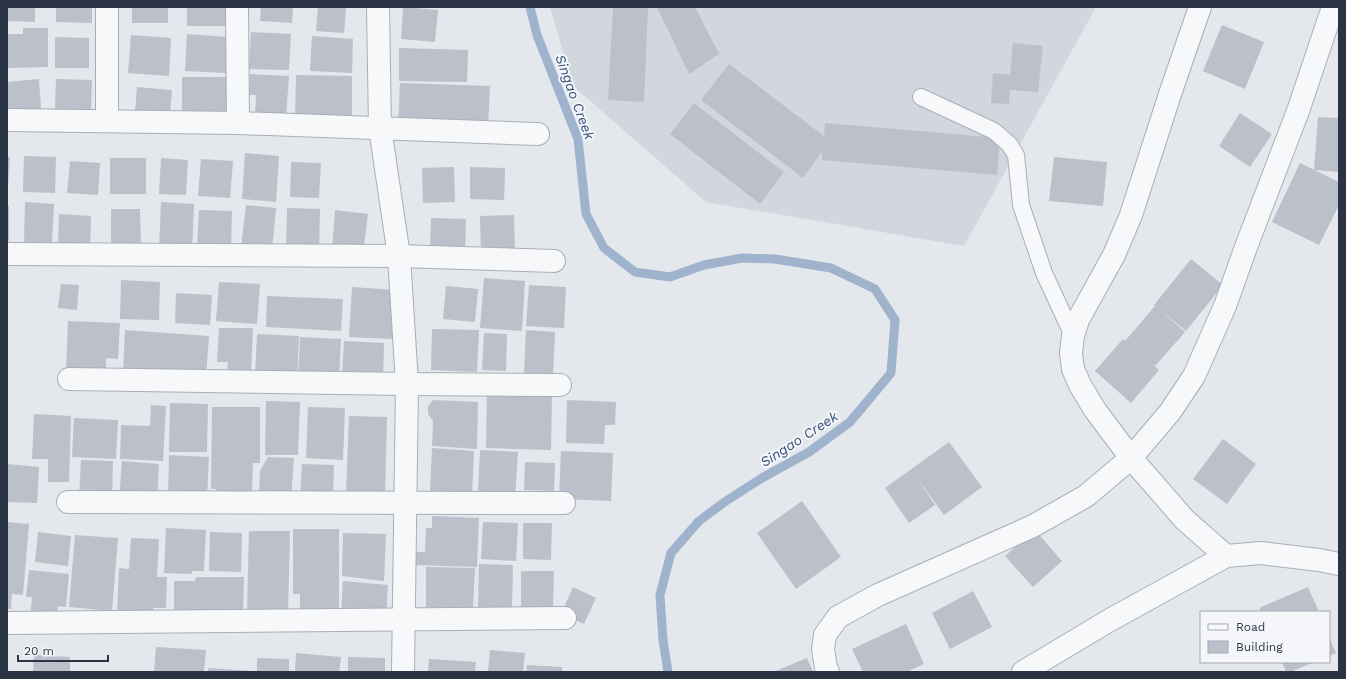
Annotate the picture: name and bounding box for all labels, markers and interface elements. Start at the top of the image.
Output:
water label: Singao Creek [552,52,598,142]
water label: Singao Creek [757,408,841,470]
legend [1200,611,1330,663]
text: Road [1236,620,1265,634]
scale bar [18,637,108,663]
text: Building [1236,640,1283,654]
text: 20 m [24,644,54,658]

